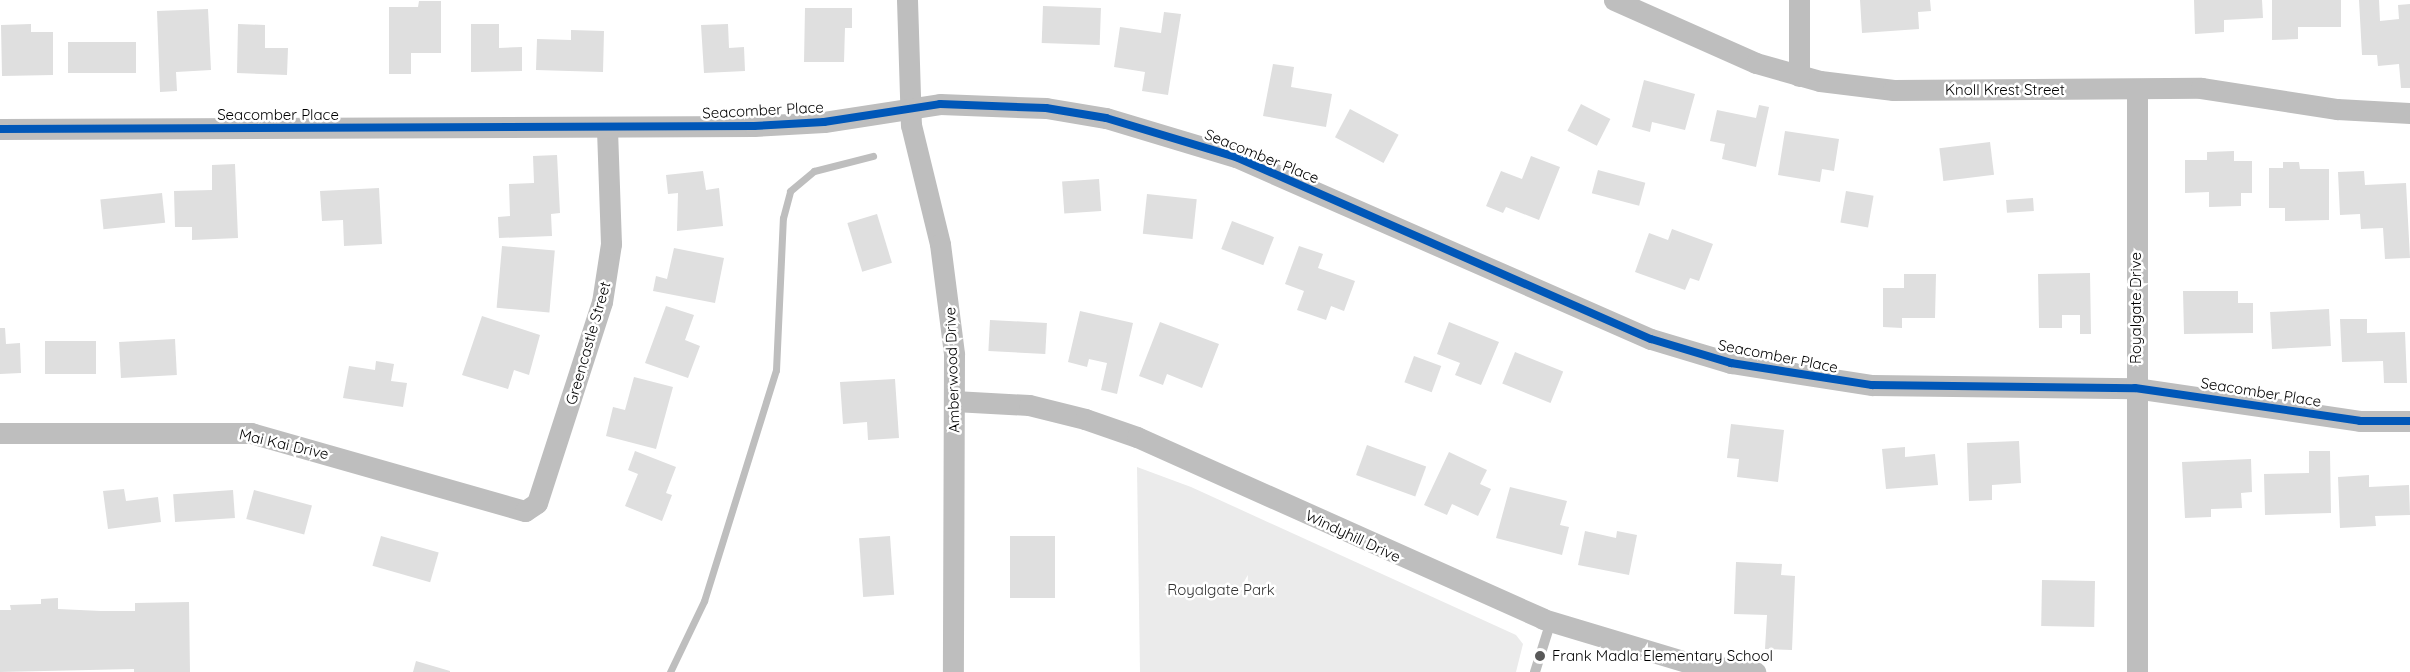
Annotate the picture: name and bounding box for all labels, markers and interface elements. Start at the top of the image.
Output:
street label: Knoll Krest Street [1945,81,2065,99]
street label: Seacomber Place [702,98,824,122]
street label: Seacomber Place [217,106,339,124]
street label: Seacomber Place [1202,125,1322,187]
street label: Royalgate Drive [2127,252,2145,364]
street label: Greencastle Street [562,279,614,407]
street label: Amberwood Drive [941,307,963,433]
street label: Seacomber Place [1717,336,1839,376]
street label: Seacomber Place [2199,374,2323,410]
street label: Mai Kai Drive [237,425,331,463]
street label: Windyhill Drive [1303,506,1403,566]
park label: Royalgate Park [1167,581,1275,599]
place label: Frank Madla Elementary School [1552,647,1773,665]
marker: Frank Madla Elementary School [1533,649,1547,663]

